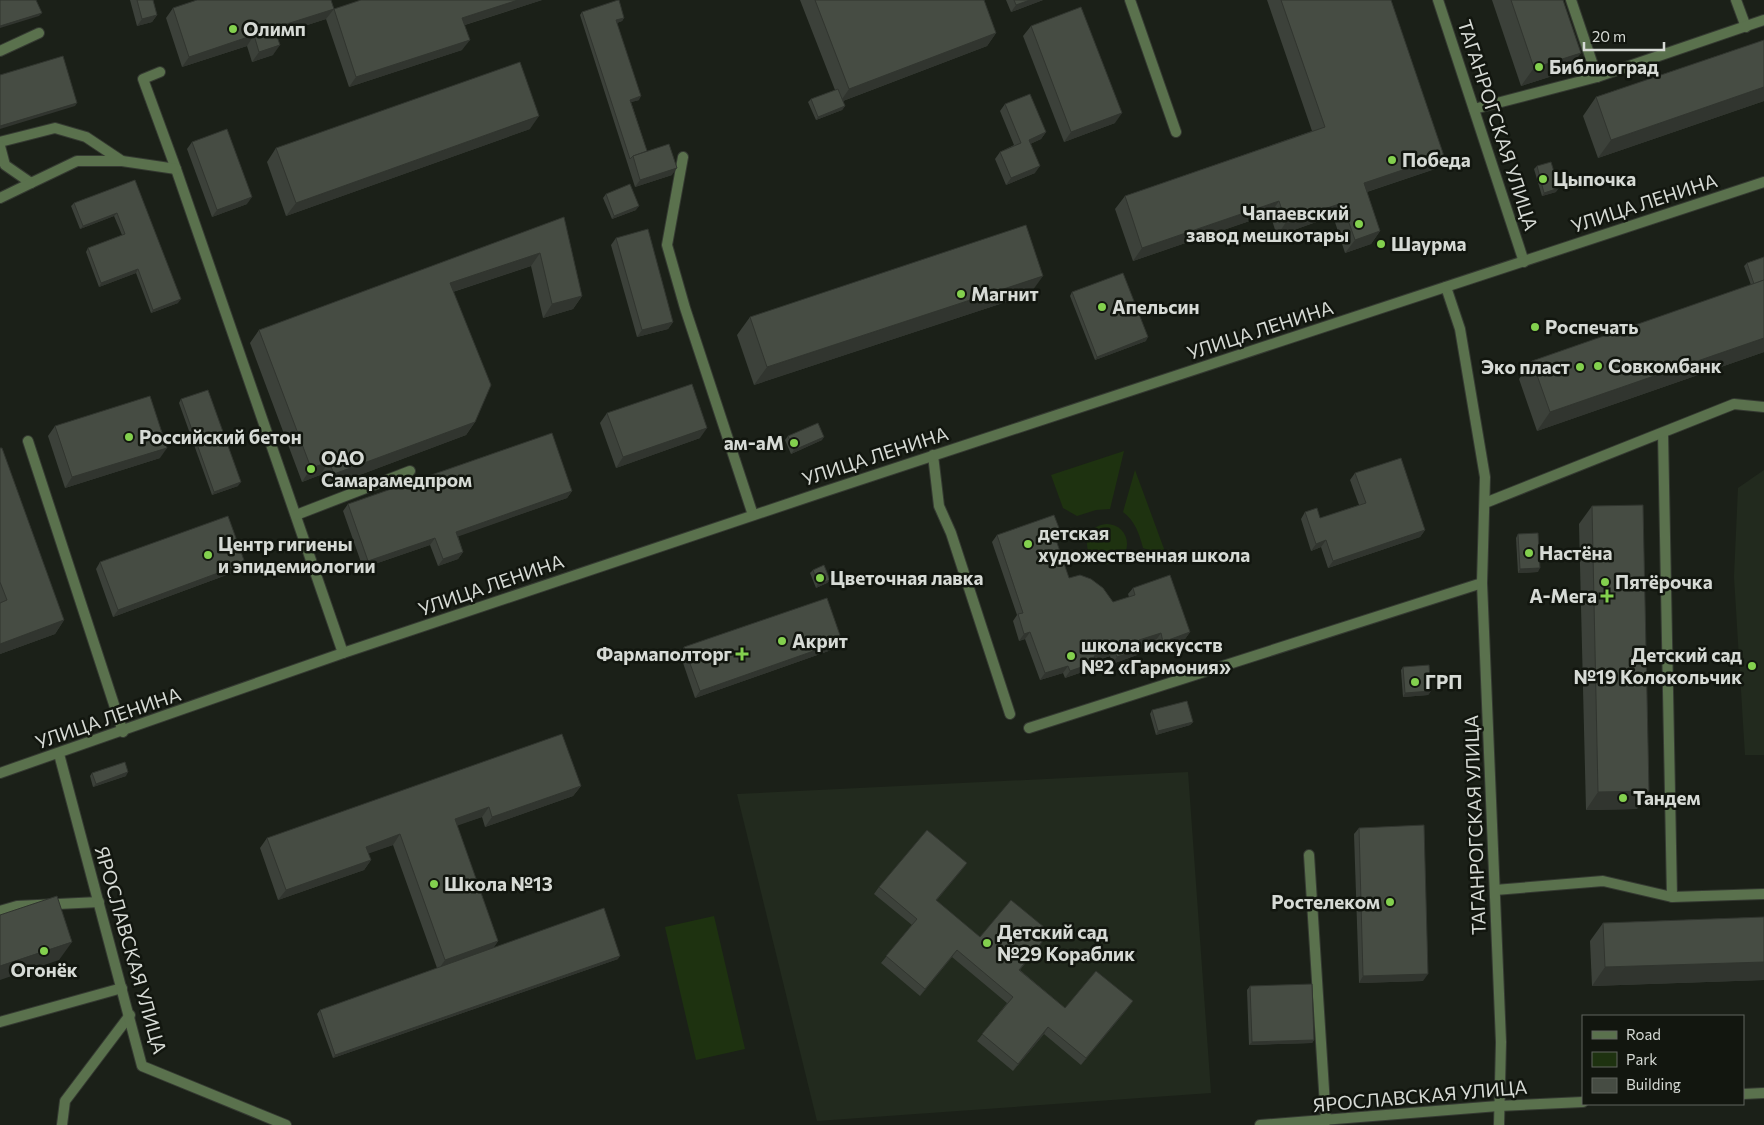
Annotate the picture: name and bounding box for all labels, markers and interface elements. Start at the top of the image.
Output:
place label: Олимп [243,17,306,40]
street label: ТАГАНРОГСКАЯ УЛИЦА [1454,17,1543,233]
scale bar [1584,20,1664,52]
marker: Олимп [227,23,239,35]
text: 20 m [1592,27,1626,45]
place label: Библиоград [1549,55,1659,78]
marker: Библиоград [1533,61,1545,73]
place label: Победа [1402,148,1471,171]
marker: Победа [1386,154,1398,166]
place label: Цыпочка [1553,167,1636,190]
street label: УЛИЦА ЛЕНИНА [1568,168,1720,237]
marker: Цыпочка [1537,173,1549,185]
place label: Чапаевский завод мешкотары [1186,201,1349,246]
marker: Чапаевский завод мешкотары [1353,218,1365,230]
place label: Шаурма [1391,232,1466,255]
marker: Шаурма [1375,238,1387,250]
place label: Магнит [971,282,1039,305]
marker: Магнит [955,288,967,300]
place label: Апельсин [1112,295,1199,318]
street label: УЛИЦА ЛЕНИНА [1184,295,1336,364]
marker: Апельсин [1096,301,1108,313]
place label: Роспечать [1545,315,1638,338]
marker: Роспечать [1529,321,1541,333]
place label: Совкомбанк [1608,354,1722,377]
place label: Эко пласт [1481,355,1570,378]
marker: Совкомбанк [1592,360,1604,372]
marker: Эко пласт [1574,361,1586,373]
street label: УЛИЦА ЛЕНИНА [799,421,951,490]
place label: Российский бетон [139,425,302,448]
marker: Российский бетон [123,431,135,443]
place label: ам-аМ [724,431,784,454]
marker: ам-аМ [788,437,800,449]
place label: ОАО Самарамедпром [321,446,472,491]
marker: ОАО Самарамедпром [305,463,317,475]
place label: детская художественная школа [1038,521,1250,566]
place label: Центр гигиены и эпидемиологии [218,532,376,577]
marker: детская художественная школа [1022,538,1034,550]
place label: Настёна [1539,541,1612,564]
marker: Настёна [1523,547,1535,559]
marker: Центр гигиены и эпидемиологии [202,549,214,561]
street label: УЛИЦА ЛЕНИНА [415,549,567,620]
place label: Цветочная лавка [830,566,984,589]
place label: Пятёрочка [1615,570,1713,593]
marker: Цветочная лавка [814,572,826,584]
marker: Пятёрочка [1599,576,1611,588]
place label: А-Мега [1529,584,1597,607]
marker: А-Мега [1601,590,1613,602]
place label: Акрит [792,629,848,652]
place label: школа искусств №2 «Гармония» [1081,633,1231,678]
marker: Акрит [776,635,788,647]
place label: Фармаполторг [596,642,733,665]
place label: Детский сад №19 Колокольчик [1574,643,1742,688]
marker: Фармаполторг [736,648,748,660]
marker: школа искусств №2 «Гармония» [1065,650,1077,662]
marker: Детский сад №19 Колокольчик [1746,660,1758,672]
place label: ГРП [1425,670,1462,693]
marker: ГРП [1409,676,1421,688]
street label: УЛИЦА ЛЕНИНА [32,682,184,753]
street label: ТАГАНРОГСКАЯ УЛИЦА [1459,715,1490,935]
place label: Тандем [1633,786,1701,809]
marker: Тандем [1617,792,1629,804]
street label: ЯРОСЛАВСКАЯ УЛИЦА [91,843,172,1057]
place label: Школа №13 [444,872,553,895]
marker: Школа №13 [428,878,440,890]
place label: Ростелеком [1271,890,1380,913]
marker: Ростелеком [1384,896,1396,908]
place label: Детский сад №29 Кораблик [997,920,1135,965]
marker: Детский сад №29 Кораблик [981,937,993,949]
marker: Огонёк [38,945,50,957]
place label: Огонёк [11,958,78,981]
legend [1582,1015,1744,1105]
text: Road [1626,1025,1661,1043]
text: Park [1626,1050,1657,1068]
street label: ЯРОСЛАВСКАЯ УЛИЦА [1312,1075,1528,1116]
text: Building [1626,1075,1681,1093]

